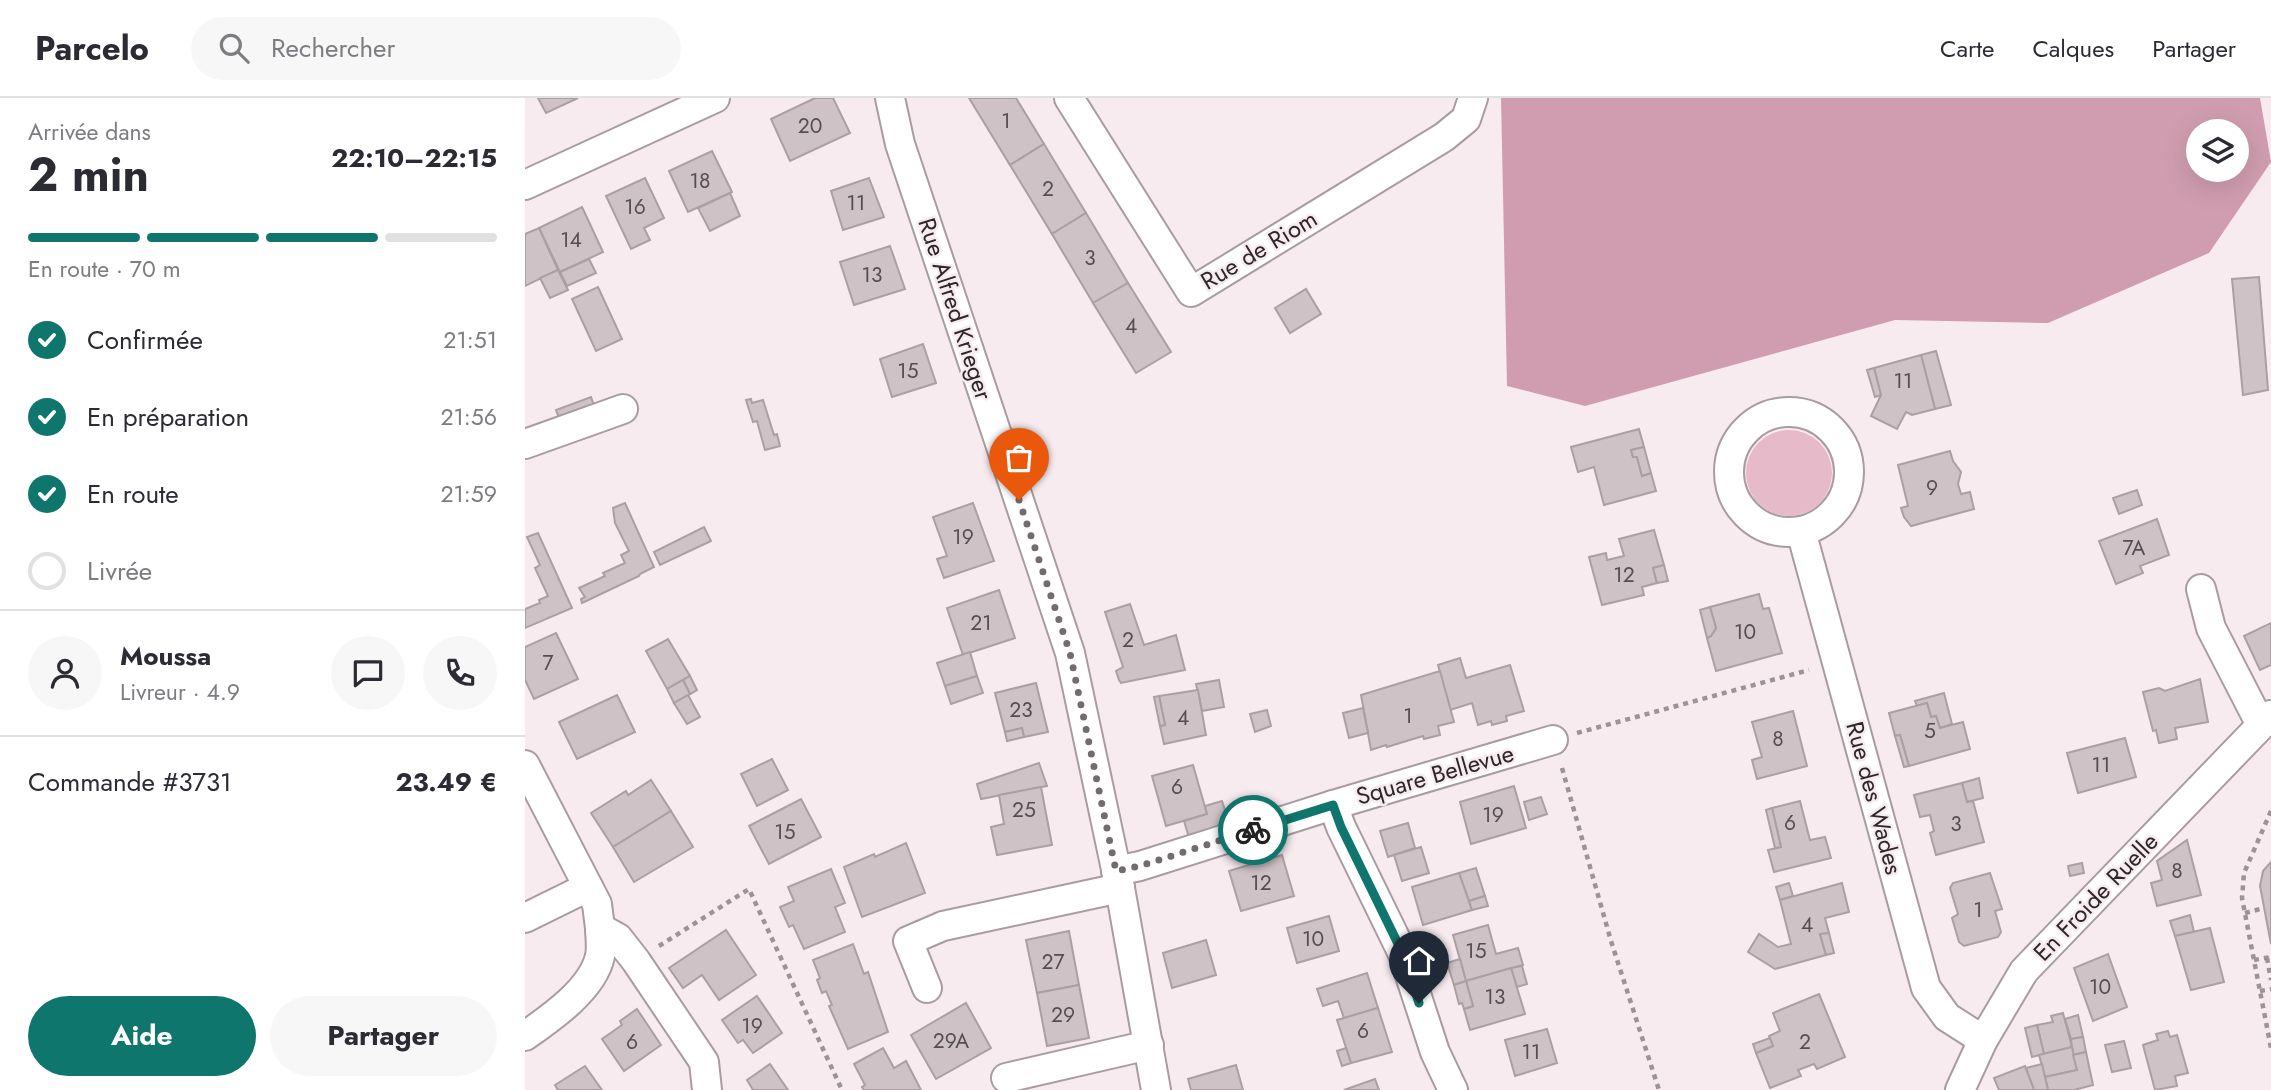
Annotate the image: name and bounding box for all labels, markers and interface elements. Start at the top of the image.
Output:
search box [191,17,681,80]
text: Parcelo [35,25,149,72]
icon: search [215,29,253,67]
text: Rechercher [271,29,395,67]
text: Carte [1940,31,1994,66]
text: Calques [2032,31,2114,66]
text: Partager [2152,31,2236,66]
house number: 1 [1001,106,1011,136]
house number: 20 [798,111,822,141]
text: Arrivée dans [28,115,151,149]
map controls [2186,119,2249,182]
button: layers [2186,119,2249,182]
text: 22:10–22:15 [331,139,497,177]
text: 2 min [28,142,149,208]
house number: 18 [690,166,710,196]
house number: 2 [1042,174,1054,204]
house number: 11 [847,188,865,218]
house number: 16 [624,192,646,222]
street label: Rue de Riom [1194,201,1324,298]
street label: Rue Alfred Krieger [910,213,1002,405]
house number: 14 [560,225,582,255]
house number: 3 [1084,243,1096,273]
text: En route · 70 m [28,252,181,286]
house number: 13 [862,260,882,290]
house number: 4 [1125,311,1137,341]
icon: check [28,321,66,359]
text: Confirmée [87,321,203,359]
text: 21:51 [443,323,497,357]
house number: 15 [897,356,919,386]
house number: 11 [1894,366,1912,396]
icon: check [28,398,66,436]
text: En préparation [87,398,249,436]
text: 21:56 [440,400,497,434]
pin [989,428,1049,500]
icon: bag [1000,439,1038,477]
house number: 9 [1926,473,1938,503]
icon: check [28,475,66,513]
text: En route [87,475,179,513]
text: 21:59 [440,477,497,511]
house number: 19 [952,522,974,552]
house number: 7A [2123,533,2146,563]
text: Livrée [87,552,152,590]
house number: 12 [1613,560,1635,590]
house number: 21 [970,608,992,638]
house number: 10 [1734,617,1756,647]
house number: 2 [1122,625,1134,655]
button: person [28,636,102,710]
button: chat [331,636,405,710]
button: phone [423,636,497,710]
text: Moussa [120,637,211,675]
house number: 7 [542,648,554,678]
text: Livreur · 4.9 [120,675,240,709]
house number: 23 [1009,695,1033,725]
house number: 1 [1403,701,1413,731]
house number: 4 [1177,703,1189,733]
house number: 5 [1924,716,1936,746]
street label: Rue des Wades [1837,717,1912,878]
house number: 8 [1772,724,1784,754]
street label: Square Bellevue [1352,735,1518,814]
house number: 11 [2092,750,2110,780]
text: Commande #3731 [28,763,232,801]
text: 23.49 € [395,763,497,801]
house number: 6 [1171,772,1183,802]
house number: 25 [1012,795,1036,825]
courier [1218,795,1288,865]
house number: 19 [1482,800,1504,830]
house number: 6 [1784,808,1796,838]
house number: 3 [1950,809,1962,839]
icon: bike [1234,811,1272,849]
house number: 15 [774,817,796,847]
street label: En Froide Ruelle [2025,825,2166,969]
house number: 8 [2171,856,2183,886]
house number: 12 [1250,868,1272,898]
house number: 1 [1973,895,1983,925]
house number: 4 [1801,910,1813,940]
house number: 10 [1302,924,1324,954]
pin [1389,931,1449,1003]
house number: 15 [1465,936,1487,966]
icon: home [1400,942,1438,980]
house number: 27 [1042,947,1064,977]
house number: 10 [2089,972,2111,1002]
house number: 13 [1485,982,1505,1012]
button: Aide [28,996,256,1076]
button: Partager [270,996,497,1076]
house number: 29 [1051,1000,1075,1030]
house number: 19 [741,1011,763,1041]
house number: 6 [1357,1016,1369,1046]
house number: 29A [933,1026,969,1056]
house number: 6 [626,1027,638,1057]
house number: 2 [1799,1027,1811,1057]
house number: 11 [1522,1037,1540,1067]

